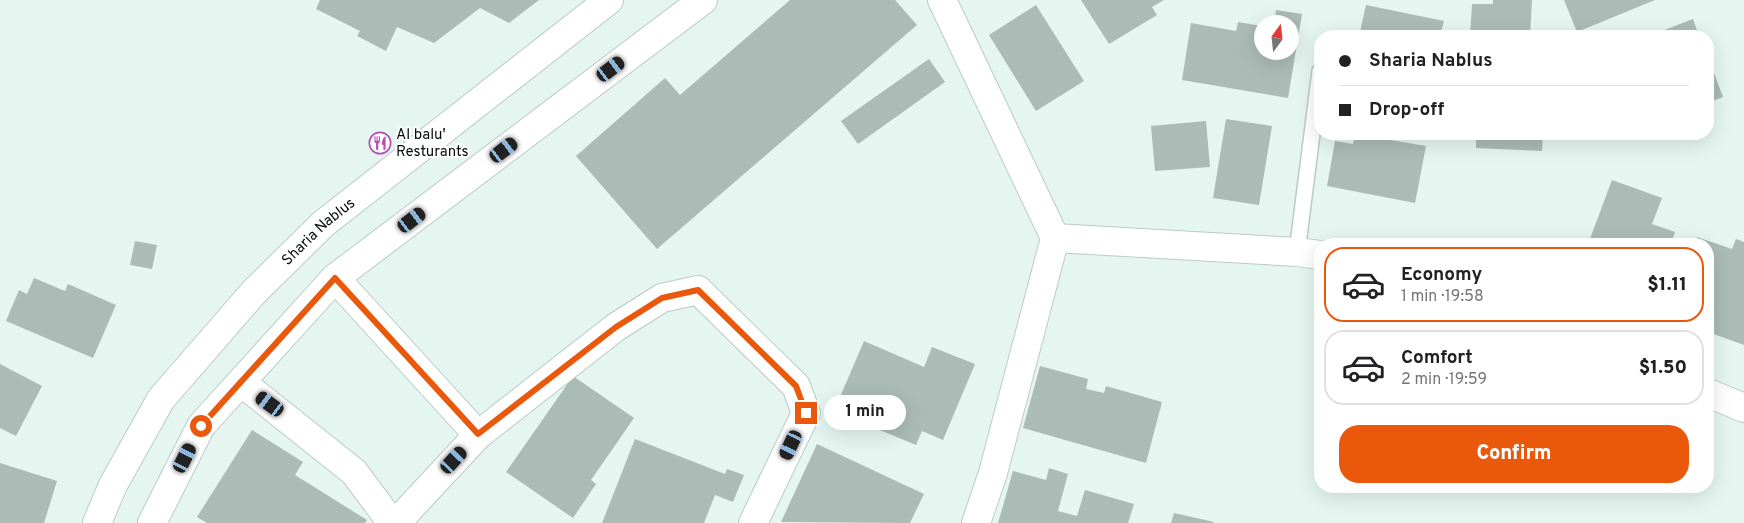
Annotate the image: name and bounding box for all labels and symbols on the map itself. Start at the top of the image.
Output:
north arrow [1254,15,1299,60]
car [594,54,627,84]
place label: Al balu' Resturants [396,126,469,162]
restaurant icon: Al balu' Resturants [368,131,392,155]
car [487,135,520,165]
street label: Sharia Nablus [278,194,360,270]
car [395,205,428,235]
car [253,389,286,419]
callout: 1 min [824,396,906,430]
route end [795,402,817,424]
route start [190,415,212,437]
car [777,428,804,462]
car [171,441,198,475]
car [438,444,469,476]

